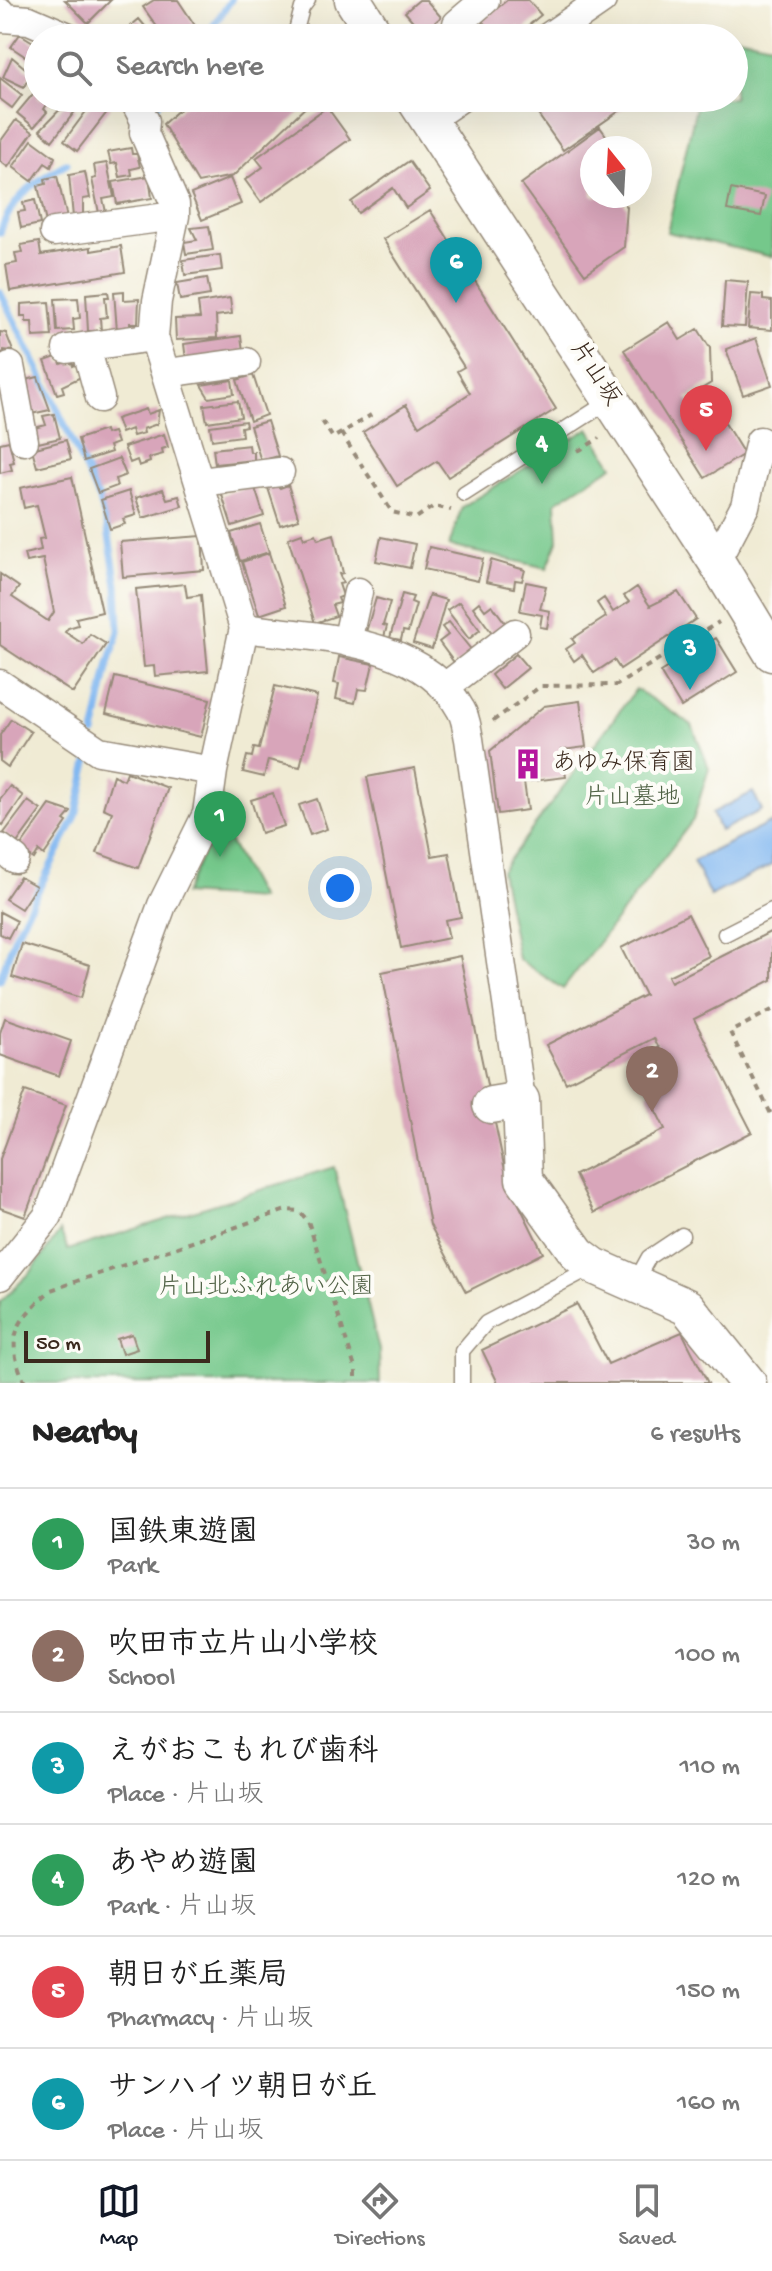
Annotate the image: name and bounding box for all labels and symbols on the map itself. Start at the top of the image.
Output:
north arrow [580,136,652,208]
pin: 6 [430,237,482,303]
street label: 片山坂 [562,336,626,412]
pin: 5 [680,385,732,451]
pin: 4 [516,418,568,484]
pin: 3 [664,624,716,690]
building icon: あゆみ保育園 [511,747,545,781]
place label: あゆみ保育園 [552,749,695,779]
park label: 片山墓地 [584,783,680,813]
pin: 1 [194,791,246,857]
your location [320,868,360,908]
pin: 2 [626,1046,678,1112]
park label: 片山北ふれあい公園 [158,1274,374,1303]
scale bar [24,1327,210,1363]

